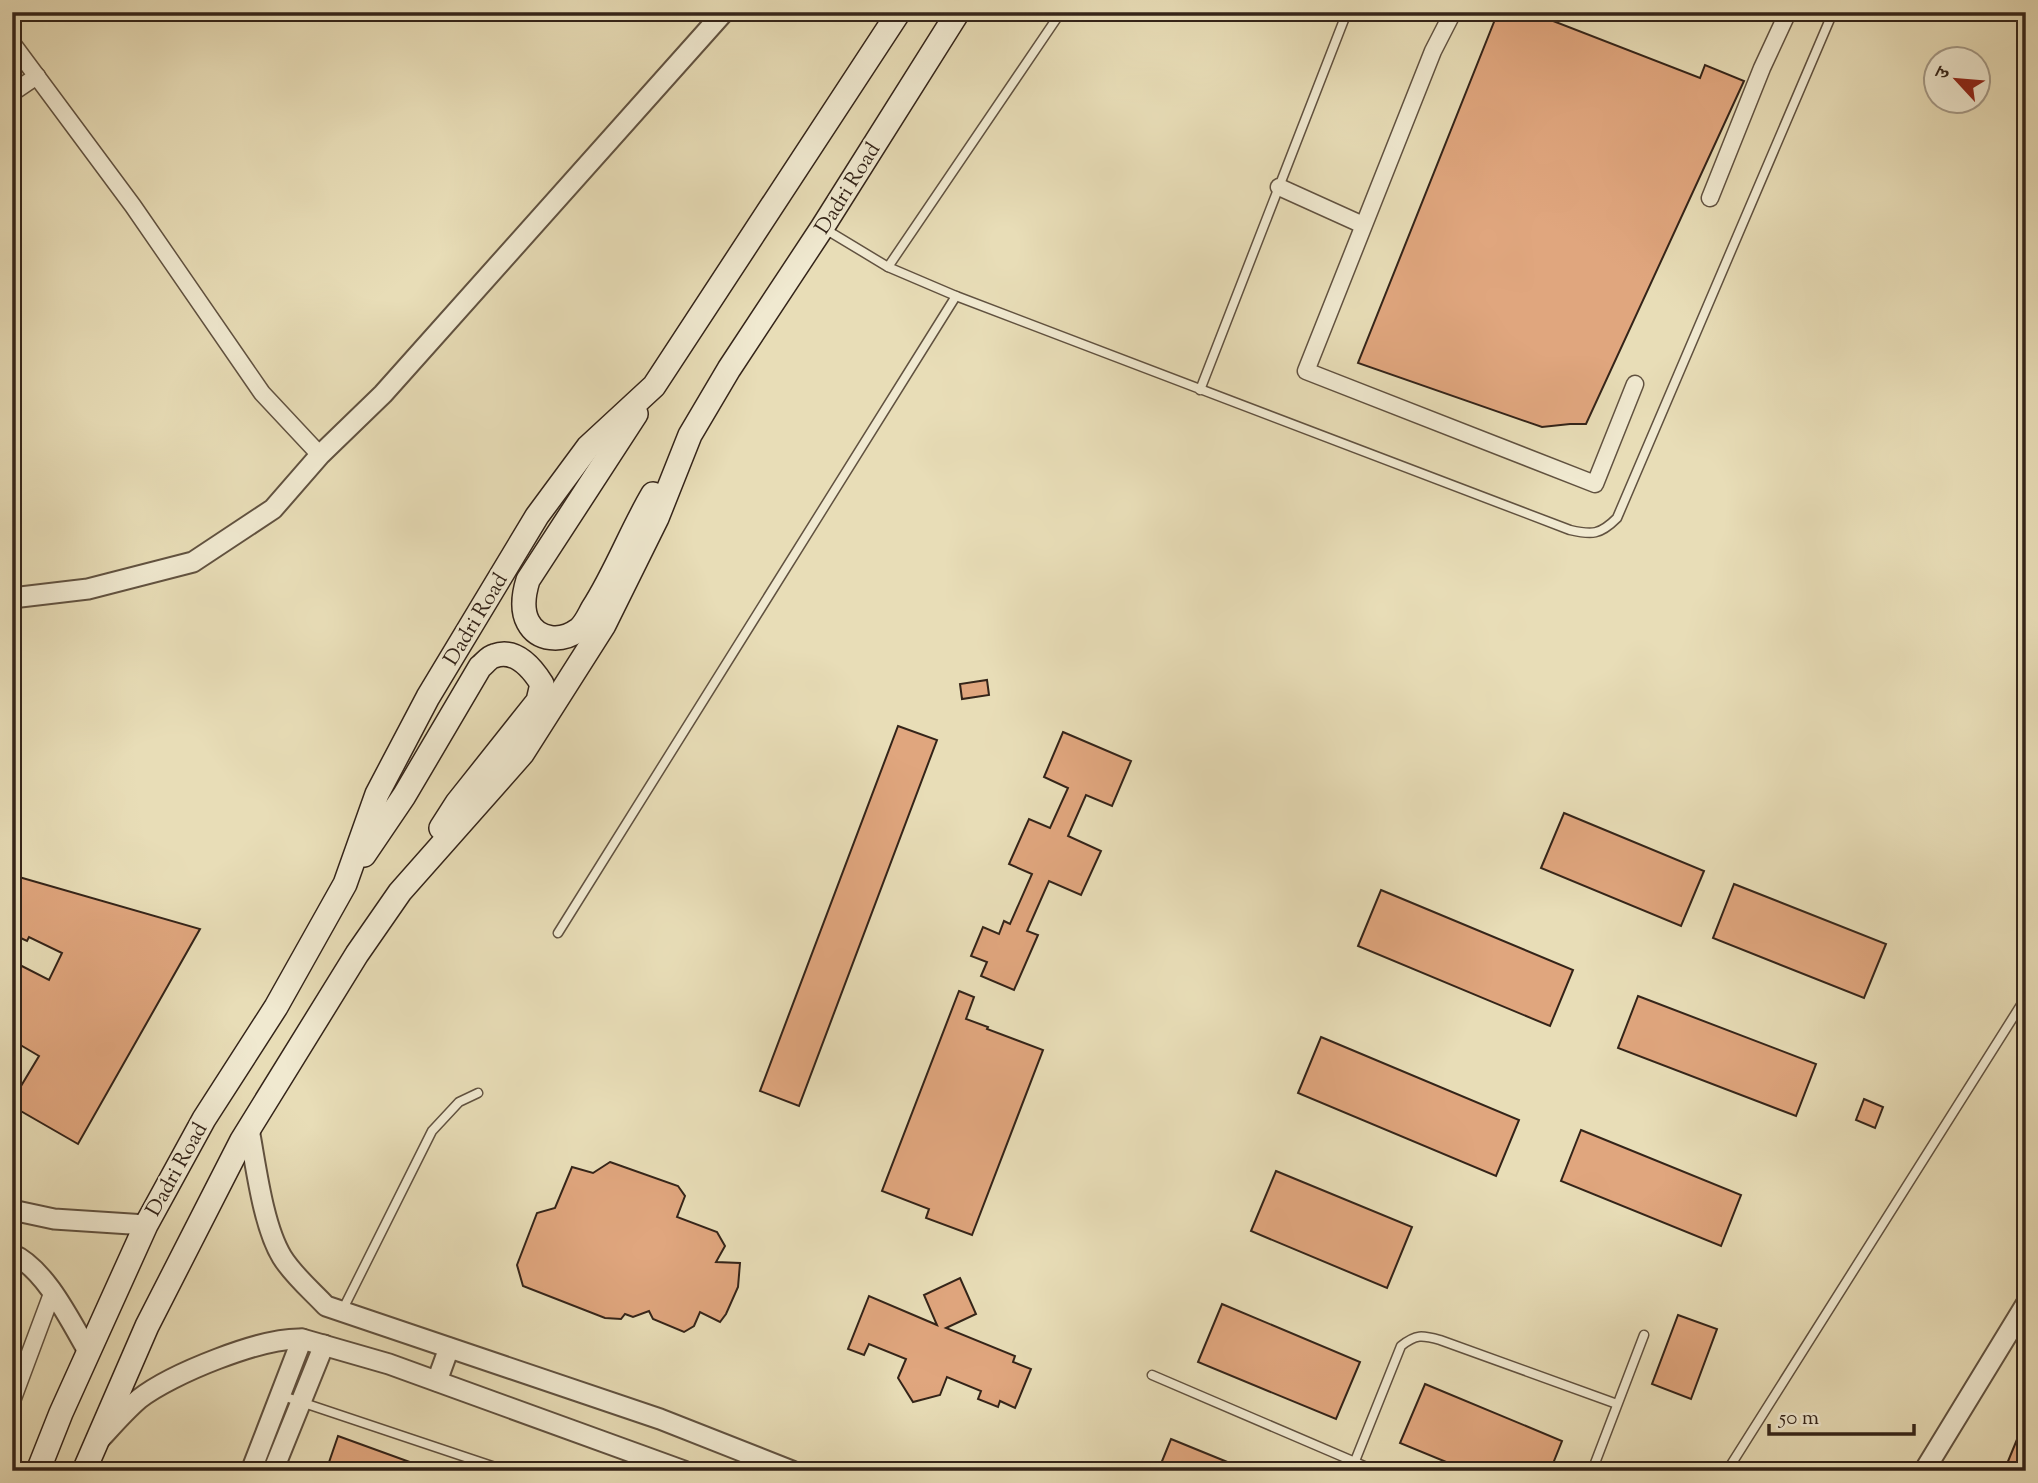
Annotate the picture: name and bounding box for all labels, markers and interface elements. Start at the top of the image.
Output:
north arrow [1923,46,1993,116]
text: उ [1929,62,1959,86]
street label: Dadri Road [809,137,889,241]
street label: Dadri Road [437,568,516,672]
street label: Dadri Road [140,1117,216,1222]
scale bar [1769,1392,1914,1436]
text: 50 m [1778,1404,1819,1434]

